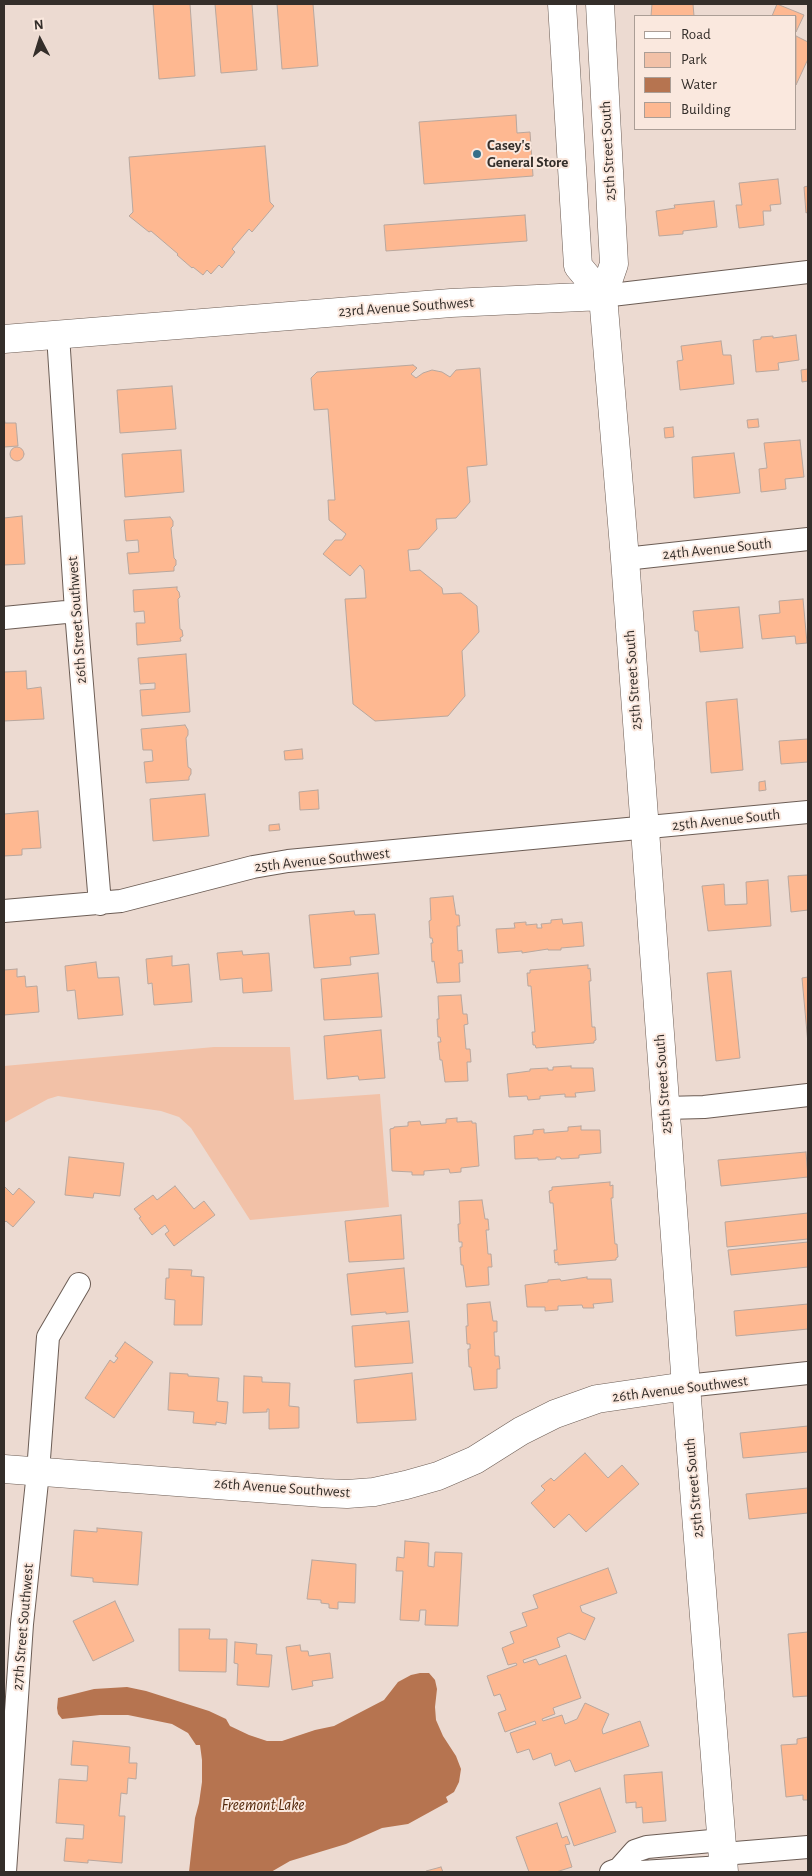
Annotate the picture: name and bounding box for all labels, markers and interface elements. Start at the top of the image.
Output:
north arrow [15,15,65,65]
legend [634,15,797,130]
text: N [33,18,44,32]
text: Road [681,27,711,42]
text: Park [681,52,707,67]
text: Water [681,77,717,92]
street label: 25th Street South [596,100,620,202]
text: Building [681,102,731,117]
place label: Casey's General Store [487,136,568,171]
marker: Casey's General Store [471,148,483,160]
street label: 23rd Avenue Southwest [338,293,474,321]
street label: 24th Avenue South [662,534,772,564]
street label: 26th Street Southwest [64,556,90,684]
street label: 25th Street South [621,629,645,731]
street label: 25th Avenue South [671,805,781,835]
street label: 25th Avenue Southwest [254,844,390,876]
street label: 25th Street South [651,1033,675,1135]
street label: 26th Avenue Southwest [611,1372,749,1406]
street label: 25th Street South [681,1437,707,1539]
street label: 26th Avenue Southwest [213,1474,351,1502]
street label: 27th Street Southwest [8,1563,38,1691]
water label: Freemont Lake [221,1795,305,1815]

